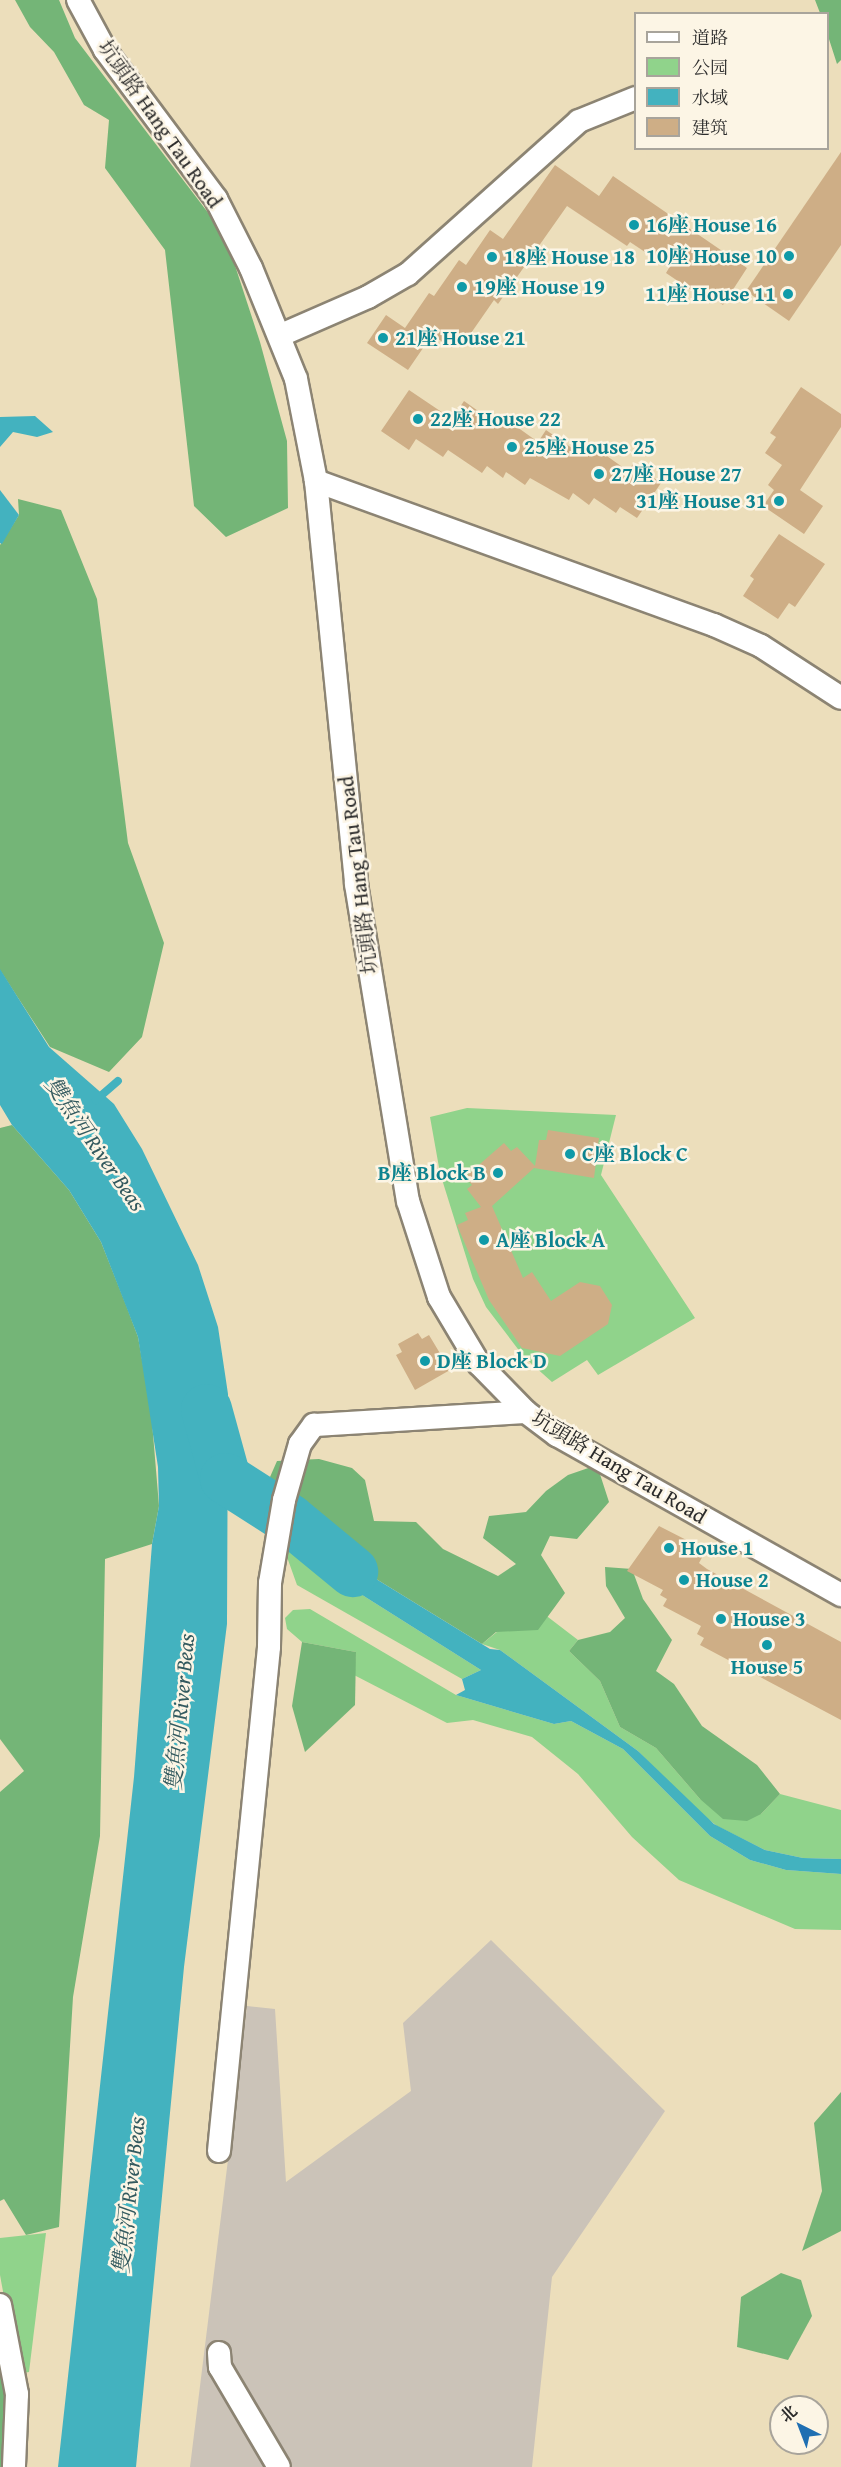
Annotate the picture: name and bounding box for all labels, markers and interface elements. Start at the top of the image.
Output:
legend [634,12,829,150]
text: 道路 [692,24,728,51]
street label: 坑頭路 Hang Tau Road [93,35,227,213]
text: 公园 [692,54,728,81]
text: 水域 [692,84,728,111]
text: 建筑 [692,114,728,141]
place label: 16座 House 16 [646,212,777,238]
marker: 16座 House 16 [627,218,641,232]
place label: 10座 House 10 [646,243,777,269]
place label: 18座 House 18 [504,244,635,270]
marker: 10座 House 10 [782,249,796,263]
marker: 18座 House 18 [485,250,499,264]
place label: 19座 House 19 [474,274,605,300]
marker: 19座 House 19 [455,280,469,294]
place label: 11座 House 11 [645,281,776,307]
marker: 11座 House 11 [781,287,795,301]
place label: 21座 House 21 [395,325,526,351]
marker: 21座 House 21 [376,331,390,345]
place label: 22座 House 22 [430,406,561,432]
marker: 22座 House 22 [411,412,425,426]
place label: 25座 House 25 [524,434,655,460]
marker: 25座 House 25 [505,440,519,454]
place label: 27座 House 27 [611,461,742,487]
marker: 27座 House 27 [592,467,606,481]
place label: 31座 House 31 [636,488,767,514]
marker: 31座 House 31 [772,494,786,508]
street label: 坑頭路 Hang Tau Road [333,775,383,975]
water label: 雙魚河 River Beas [39,1072,151,1216]
place label: C座 Block C [582,1141,688,1167]
marker: C座 Block C [563,1147,577,1161]
place label: B座 Block B [378,1160,486,1186]
marker: B座 Block B [491,1166,505,1180]
place label: A座 Block A [496,1227,605,1253]
marker: A座 Block A [477,1233,491,1247]
place label: D座 Block D [437,1348,547,1374]
marker: D座 Block D [418,1354,432,1368]
street label: 坑頭路 Hang Tau Road [527,1405,711,1529]
place label: House 1 [681,1535,754,1561]
marker: House 1 [662,1541,676,1555]
place label: House 2 [696,1567,769,1593]
marker: House 2 [677,1573,691,1587]
place label: House 3 [733,1606,806,1632]
marker: House 3 [714,1612,728,1626]
water label: 雙魚河 River Beas [160,1633,200,1791]
marker: House 5 [760,1638,774,1652]
place label: House 5 [731,1654,803,1680]
water label: 雙魚河 River Beas [108,2115,150,2275]
north arrow [769,2395,829,2455]
text: 北 [774,2399,802,2427]

